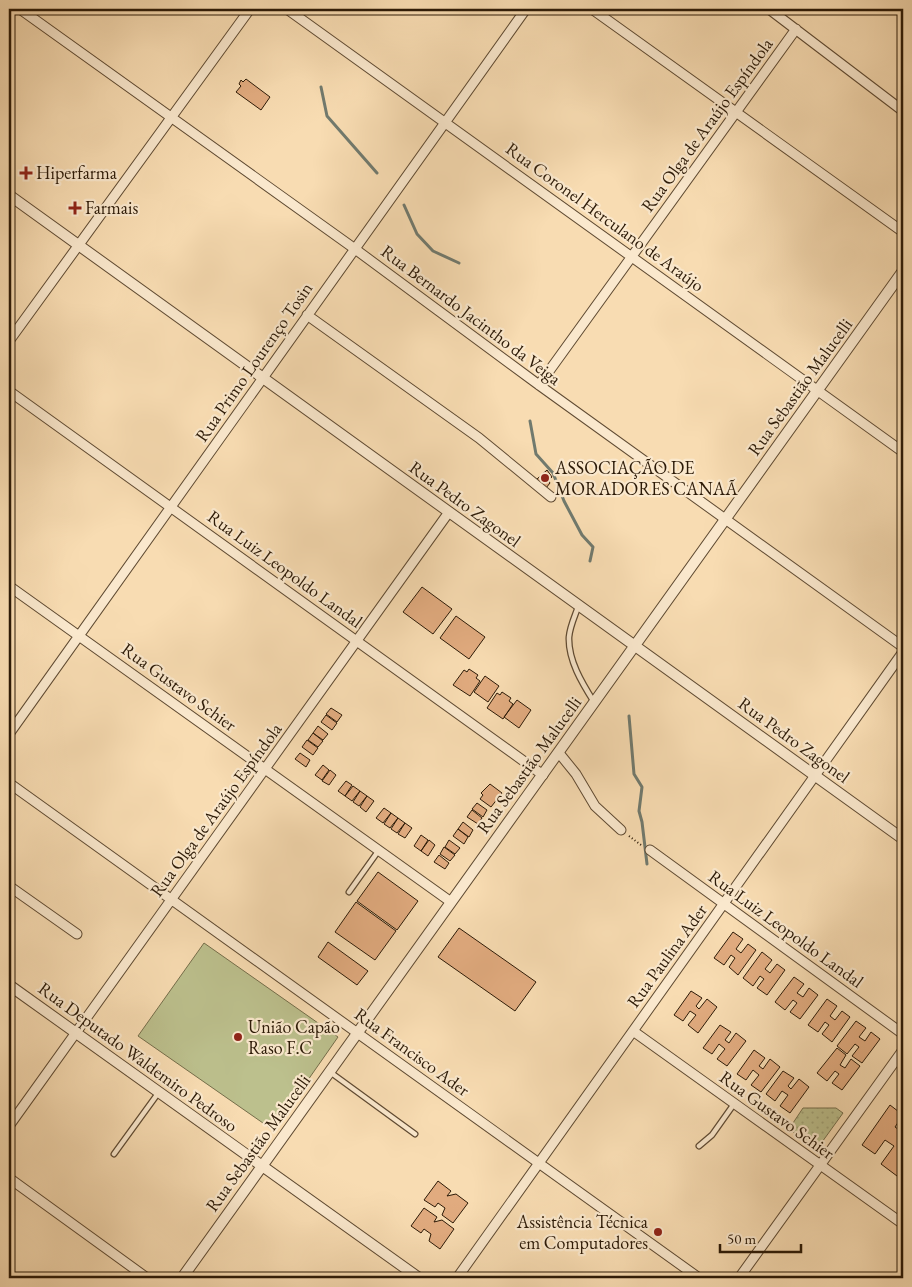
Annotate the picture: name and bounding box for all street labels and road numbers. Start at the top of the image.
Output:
street label: Rua Olga de Araújo Espíndola [636,32,778,216]
street label: Rua Coronel Herculano de Araújo [501,137,709,296]
street label: Rua Bernardo Jacintho da Veiga [377,239,567,390]
street label: Rua Primo Lourenço Tosin [190,277,318,446]
street label: Rua Sebastião Malucelli [742,313,857,460]
street label: Rua Pedro Zagonel [405,455,526,552]
street label: Rua Luiz Leopoldo Landal [203,505,367,633]
street label: Rua Gustavo Schier [117,637,241,736]
street label: Rua Sebastião Malucelli [471,691,586,838]
street label: Rua Pedro Zagonel [734,691,855,788]
street label: Rua Olga de Araújo Espíndola [145,717,287,901]
street label: Rua Luiz Leopoldo Landal [704,865,868,993]
street label: Rua Paulina Ader [621,899,712,1012]
street label: Rua Deputado Waldemiro Pedroso [34,977,243,1137]
street label: Rua Francisco Ader [350,1002,474,1101]
street label: Rua Gustavo Schier [715,1065,839,1164]
street label: Rua Sebastião Malucelli [200,1069,315,1216]

